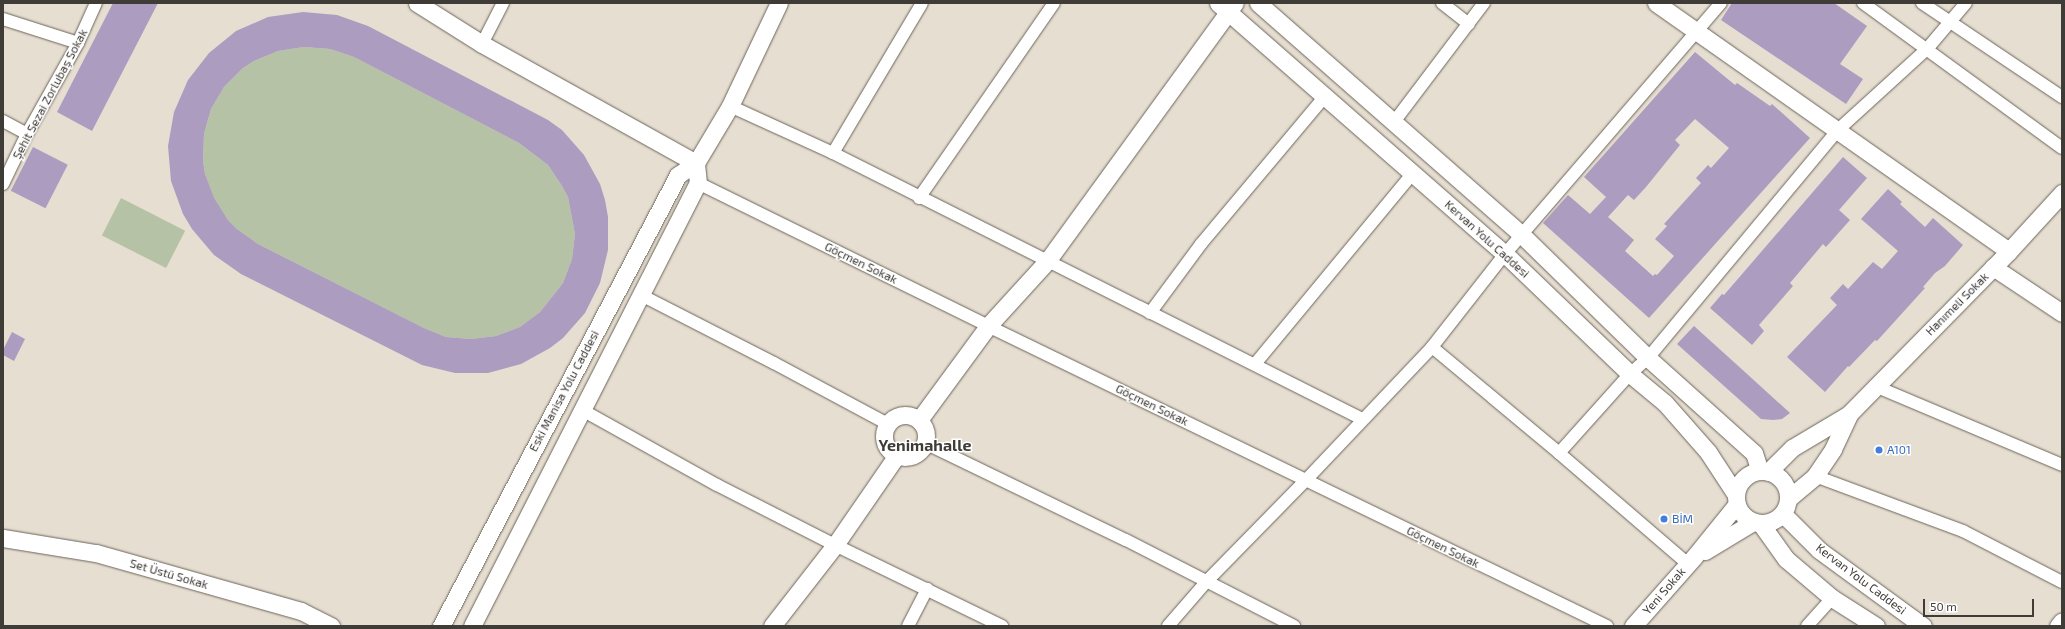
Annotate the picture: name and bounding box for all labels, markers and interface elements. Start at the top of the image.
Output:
street label: Şehit Sezai Zorlubaş Sokak [10,26,90,162]
street label: Kervan Yolu Caddesi [1442,197,1532,281]
street label: Göçmen Sokak [822,239,900,287]
street label: Hanımeli Sokak [1923,270,1991,338]
street label: Eski Manisa Yolu Caddesi [526,328,602,454]
street label: Göçmen Sokak [1113,381,1191,429]
district label: Yenimahalle [878,435,972,455]
place label: A101 [1887,443,1911,457]
marker: A101 [1874,445,1884,455]
place label: BİM [1672,512,1693,526]
marker: BİM [1659,514,1669,524]
street label: Göçmen Sokak [1404,523,1482,571]
street label: Kervan Yolu Caddesi [1813,540,1909,618]
street label: Set Üstü Sokak [128,556,210,592]
street label: Yeni Sokak [1640,565,1688,617]
scale bar [1925,591,2036,617]
text: 50 m [1930,599,1957,613]

